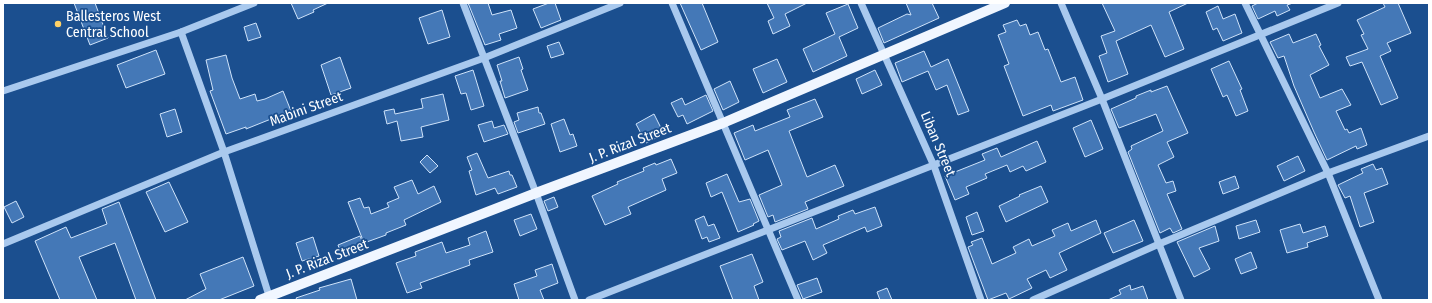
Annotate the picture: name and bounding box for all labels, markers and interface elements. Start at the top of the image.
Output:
place label: Ballesteros West Central School [66,8,161,41]
marker: Ballesteros West Central School [53,19,63,29]
street label: Mabini Street [267,88,345,130]
street label: Liban Street [917,109,959,179]
street label: J. P. Rizal Street [587,119,674,166]
street label: J. P. Rizal Street [284,235,371,282]

